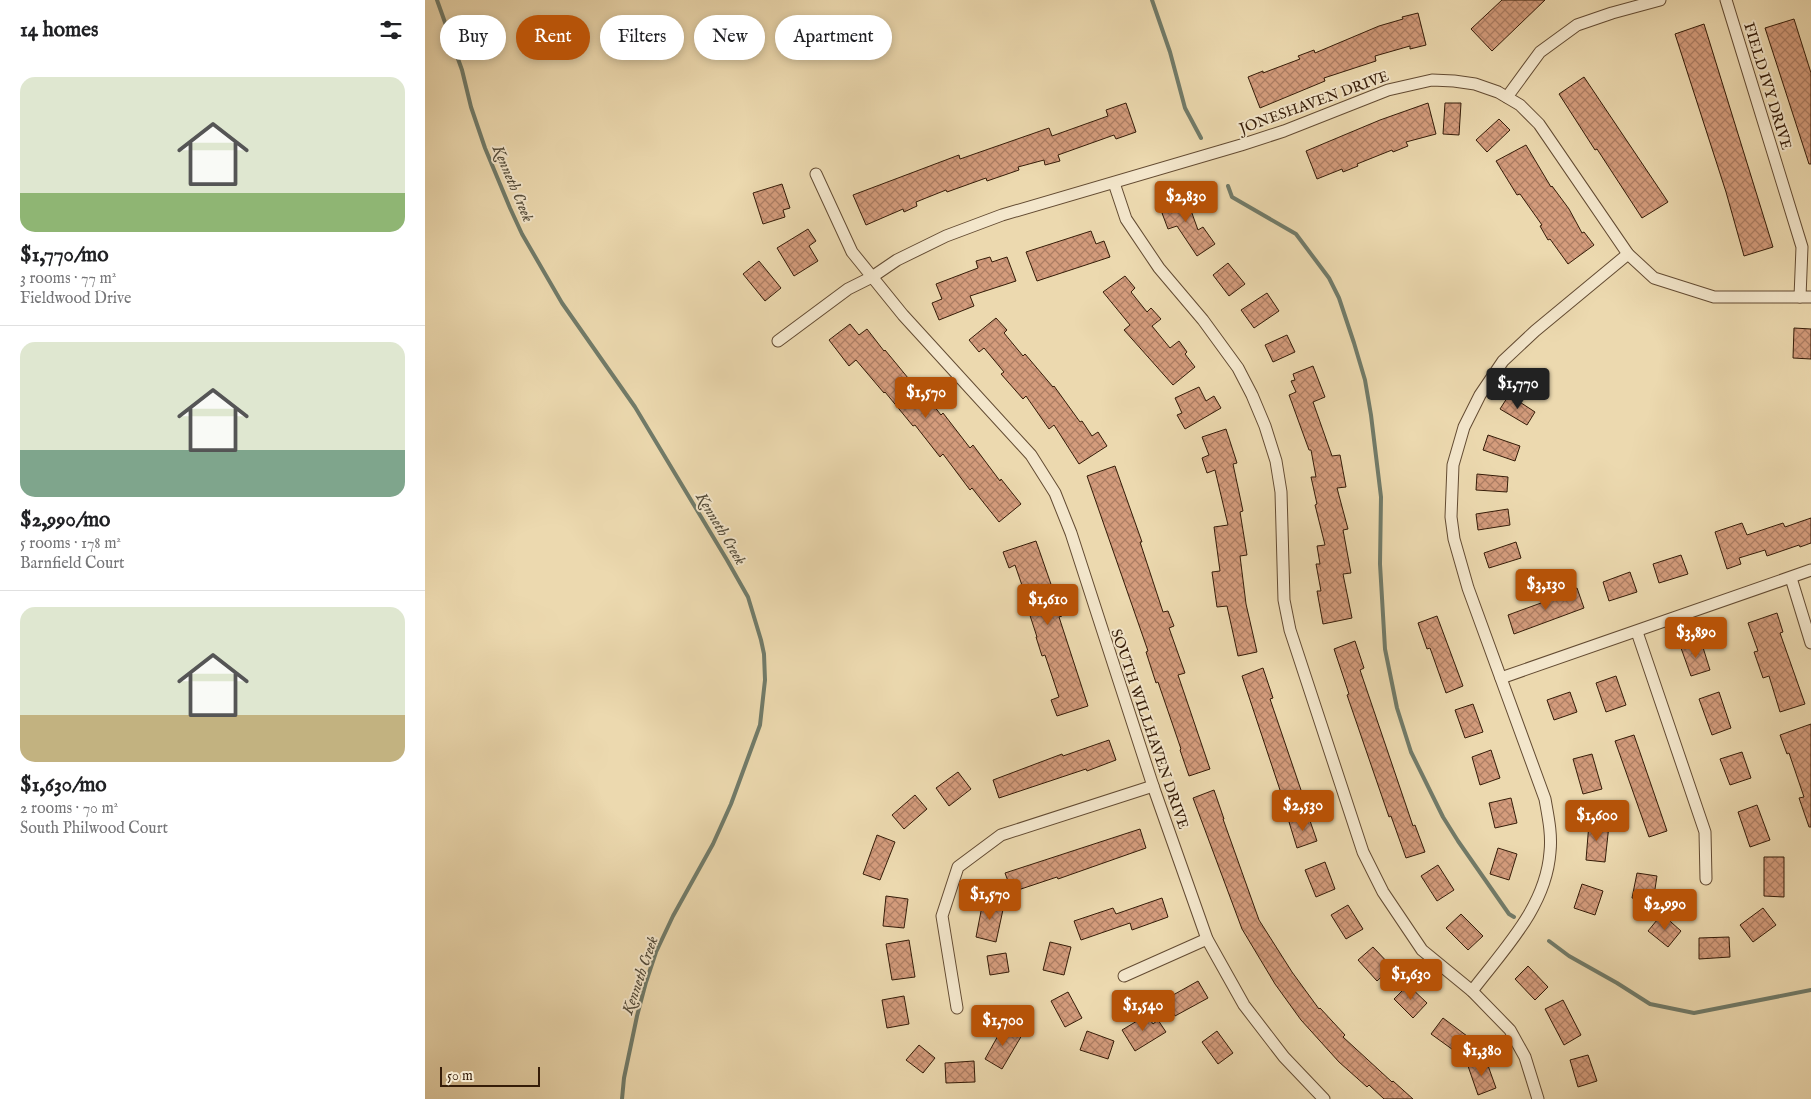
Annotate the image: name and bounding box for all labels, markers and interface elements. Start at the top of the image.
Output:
chip: Buy [440,15,506,60]
chip: Rent [516,15,590,60]
chip: Filters [600,15,684,60]
chip: New [694,15,765,60]
chip: Apartment [775,15,892,60]
icon: filters [377,16,405,44]
text: 14 homes [20,17,98,44]
street label: FIELD IVY DRIVE [1739,20,1796,152]
street label: JONESHAVEN DRIVE [1235,67,1392,139]
icon: home [168,109,258,199]
water label: Kenneth Creek [487,141,538,226]
pin: $2,830 [1145,180,1227,223]
text: $2,830 [1166,187,1206,207]
text: $1,770/mo [20,242,109,269]
text: 3 rooms · 77 m² [20,269,116,289]
text: Fieldwood Drive [20,289,131,309]
pin: $1,770 [1477,368,1559,410]
text: $1,770 [1497,374,1539,394]
icon: home [168,375,258,465]
pin: $1,570 [885,376,967,419]
text: $1,570 [906,383,946,403]
water label: Kenneth Creek [690,488,750,570]
text: $2,990/mo [20,507,110,534]
text: 5 rooms · 178 m² [20,534,121,554]
text: Barnfield Court [20,554,125,574]
pin: $3,130 [1505,568,1587,611]
text: $3,130 [1527,575,1565,595]
pin: $1,610 [1007,584,1089,626]
text: $1,610 [1028,590,1068,610]
pin: $3,890 [1655,616,1737,659]
text: $3,890 [1676,623,1716,643]
street label: SOUTH WILLHAVEN DRIVE [1106,626,1193,832]
icon: home [168,640,258,730]
text: $1,630/mo [20,772,107,799]
pin: $2,530 [1262,790,1344,832]
text: $2,530 [1283,796,1323,816]
text: 2 rooms · 70 m² [20,799,118,819]
pin: $1,600 [1556,800,1638,842]
text: $1,600 [1576,806,1618,826]
text: South Philwood Court [20,819,168,839]
pin: $1,570 [949,878,1031,921]
text: $1,570 [970,885,1010,905]
pin: $2,990 [1624,888,1706,931]
text: $2,990 [1644,895,1686,915]
water label: Kenneth Creek [618,933,664,1018]
pin: $1,630 [1370,958,1452,1001]
text: $1,630 [1391,965,1431,985]
pin: $1,540 [1102,990,1184,1032]
text: $1,540 [1123,996,1163,1016]
pin: $1,700 [962,1004,1044,1047]
text: $1,700 [982,1011,1024,1031]
pin: $1,380 [1441,1034,1523,1077]
text: $1,380 [1462,1041,1502,1061]
scale bar [440,1064,540,1087]
text: 50 m [447,1067,473,1085]

